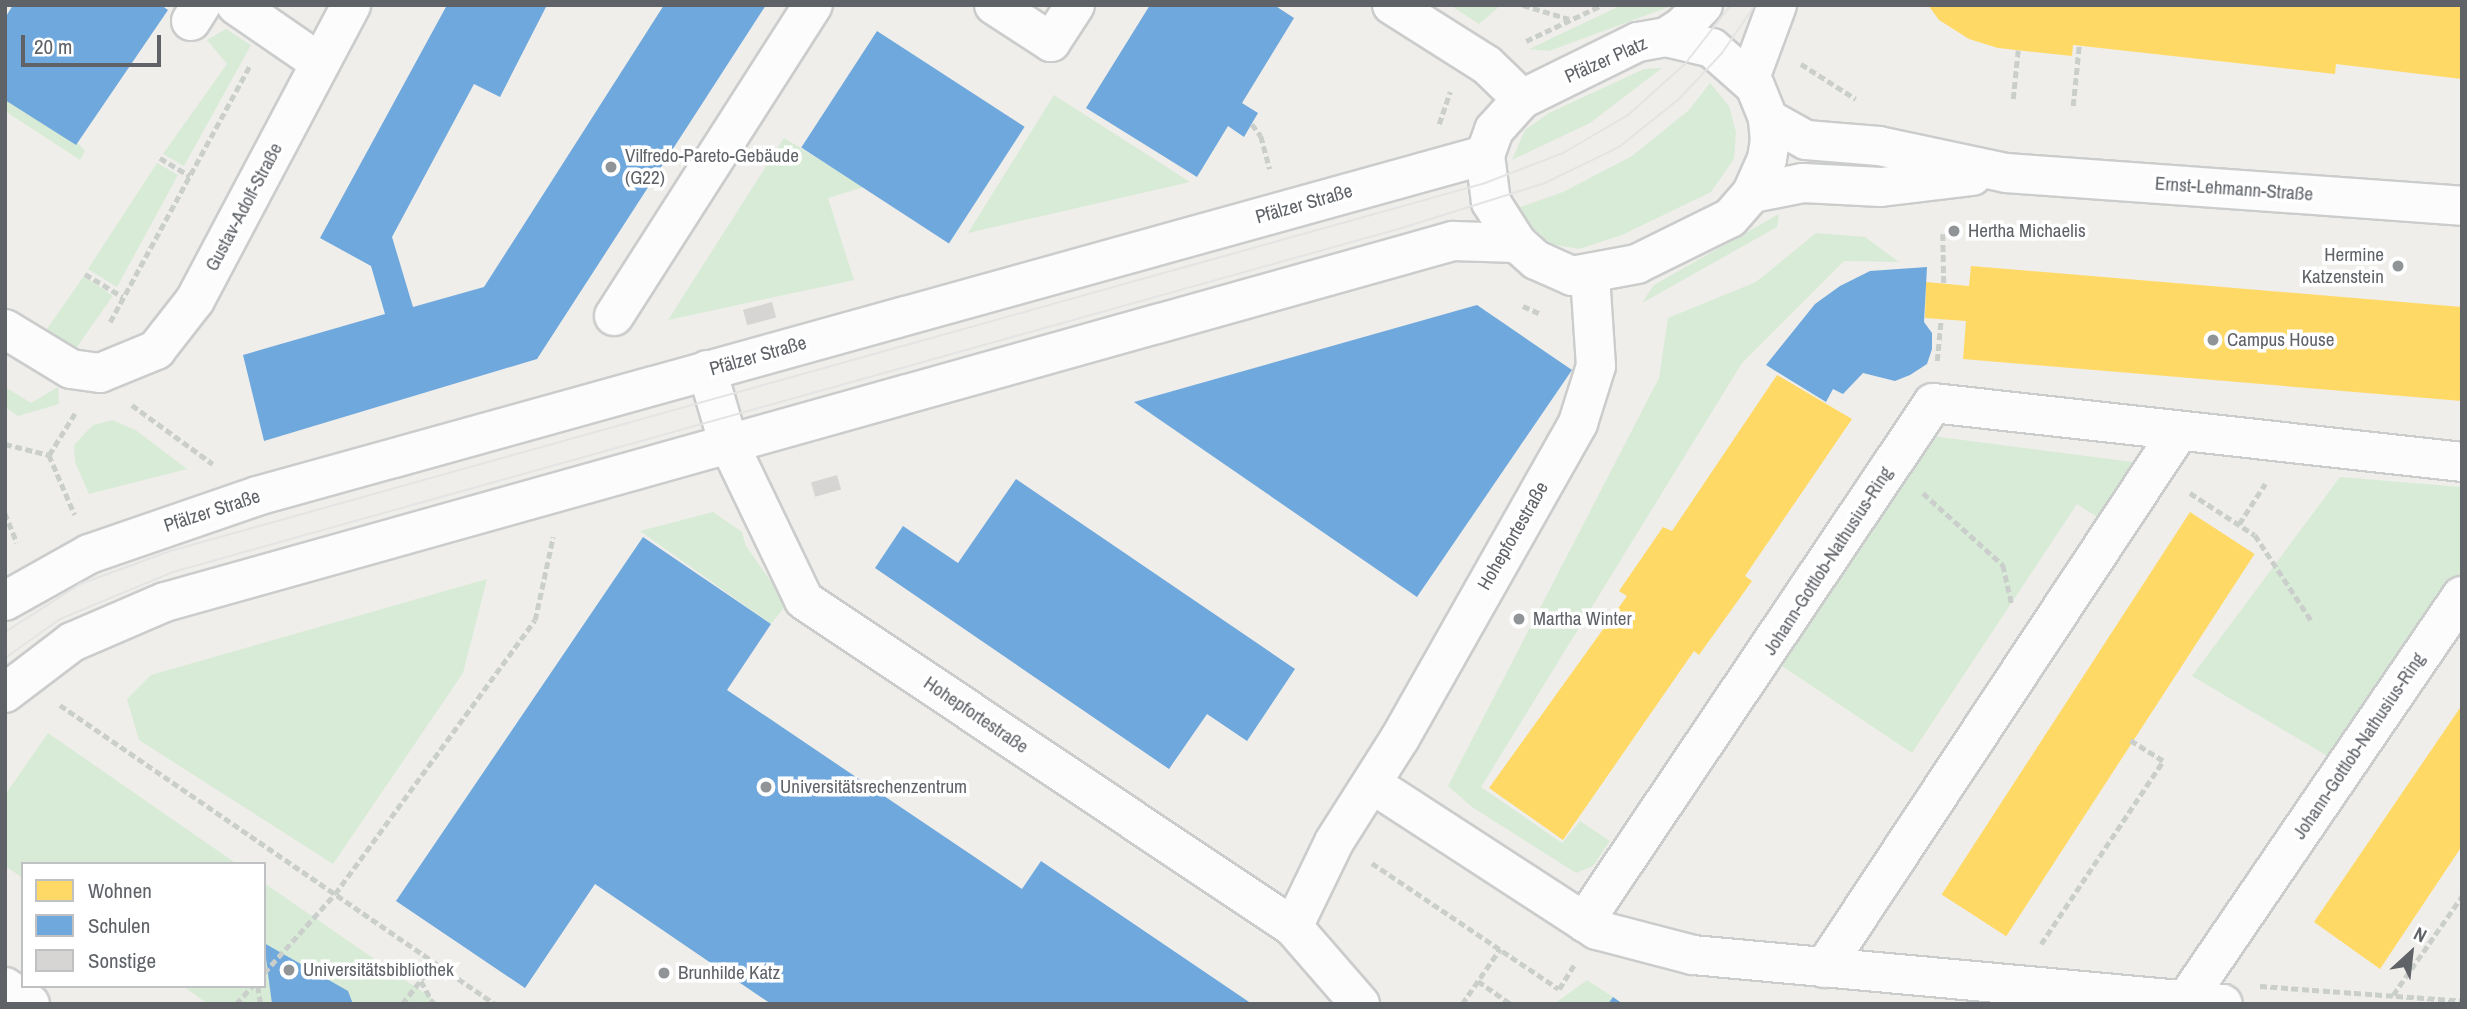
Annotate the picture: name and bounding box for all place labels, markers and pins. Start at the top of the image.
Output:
place label: Vilfredo-Pareto-Gebäude (G22) [625,145,799,189]
marker: Vilfredo-Pareto-Gebäude (G22) [603,159,619,175]
place label: Hertha Michaelis [1968,220,2086,242]
marker: Hertha Michaelis [1946,223,1962,239]
place label: Hermine Katzenstein [2302,244,2384,288]
marker: Hermine Katzenstein [2390,258,2406,274]
place label: Campus House [2227,329,2334,351]
marker: Campus House [2205,332,2221,348]
place label: Martha Winter [1533,608,1632,630]
marker: Martha Winter [1511,611,1527,627]
place label: Universitätsrechenzentrum [780,776,967,798]
marker: Universitätsrechenzentrum [758,779,774,795]
place label: Universitätsbibliothek [303,959,454,981]
marker: Universitätsbibliothek [281,962,297,978]
place label: Brunhilde Katz [678,962,780,984]
marker: Brunhilde Katz [656,965,672,981]

